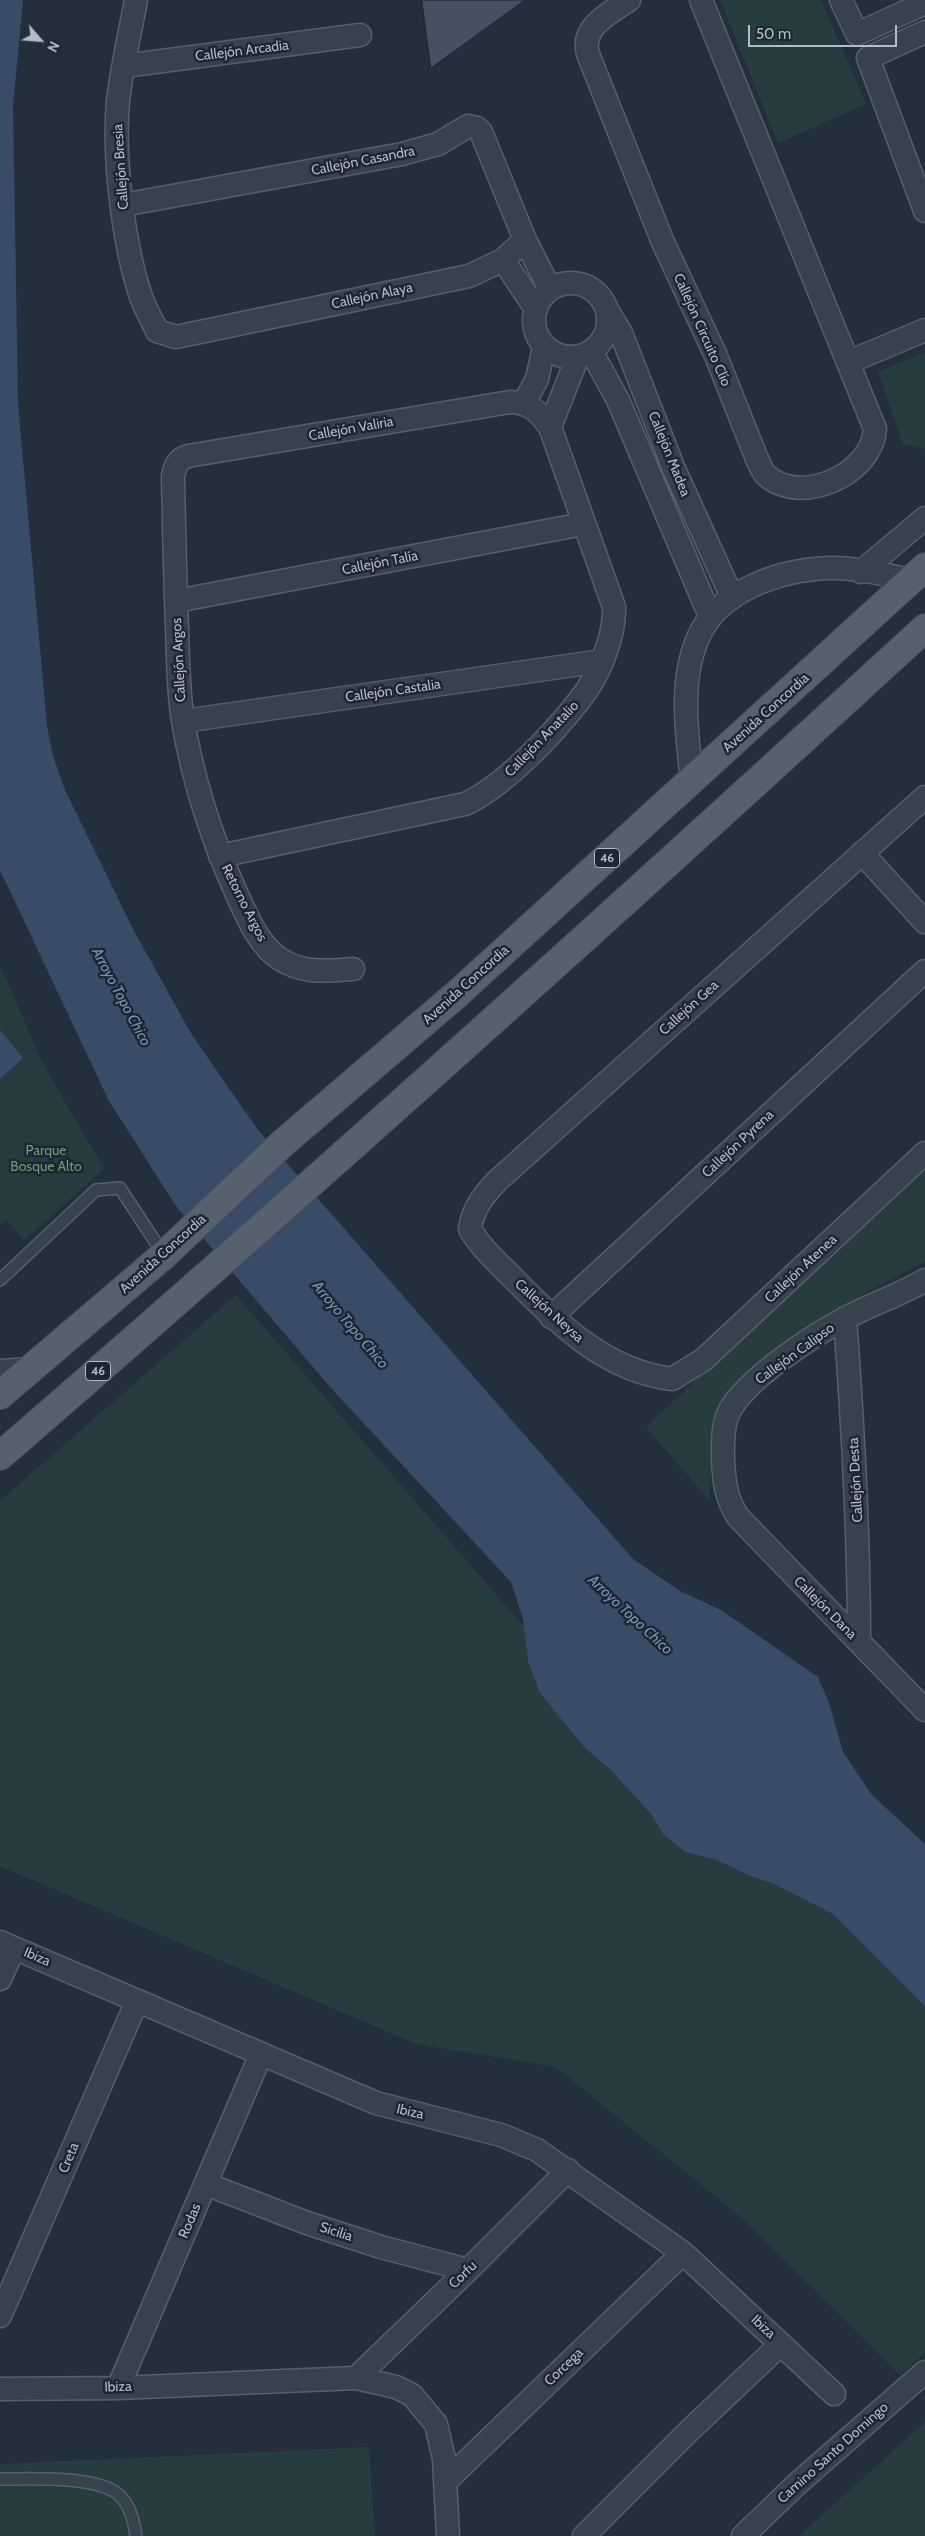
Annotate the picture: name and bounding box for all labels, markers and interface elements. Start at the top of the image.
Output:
north arrow [15,15,65,65]
scale bar [750,15,899,47]
text: 50 m [756,25,791,43]
street label: Callejón Arcadia [194,37,290,65]
text: N [43,38,64,55]
street label: Callejón Bresia [110,124,132,210]
street label: Callejón Casandra [310,143,416,179]
street label: Callejón Circuito Clío [670,271,734,389]
street label: Callejón Alaya [330,279,414,313]
street label: Callejón Madea [644,409,694,499]
street label: Callejón Valiria [307,413,395,445]
street label: Callejón Talía [341,547,419,579]
street label: Callejón Argos [168,618,190,702]
street label: Avenida Concordia [719,670,813,756]
street label: Callejón Castalia [344,676,442,706]
street label: Callejón Anatalio [502,698,582,780]
road number: 46 [594,848,620,868]
street label: Retorno Argos [217,862,271,944]
street label: Avenida Concordia [419,942,513,1028]
water label: Arroyo Topo Chico [87,945,155,1049]
street label: Callejón Gea [656,977,722,1039]
street label: Callejón Pyrena [699,1107,777,1181]
park label: Parque Bosque Alto [10,1143,82,1176]
street label: Avenida Concordia [116,1211,210,1297]
street label: Callejón Atenea [761,1231,841,1307]
street label: Callejón Neysa [511,1276,587,1346]
water label: Arroyo Topo Chico [308,1278,392,1372]
street label: Callejón Calipso [752,1320,838,1388]
road number: 46 [86,1362,110,1380]
street label: Callejón Desta [845,1437,867,1523]
water label: Arroyo Topo Chico [584,1571,676,1659]
street label: Callejón Dana [790,1573,860,1643]
street label: Ibiza [21,1944,53,1970]
street label: Ibiza [395,2101,425,2123]
street label: Creta [55,2140,83,2176]
street label: Rodas [175,2201,205,2241]
street label: Sicilia [318,2219,354,2245]
street label: Corfu [445,2258,481,2292]
street label: Ibiza [747,2311,779,2343]
street label: Corcega [541,2344,587,2390]
street label: Ibiza [104,2378,132,2396]
street label: Camino Santo Domingo [774,2399,892,2507]

